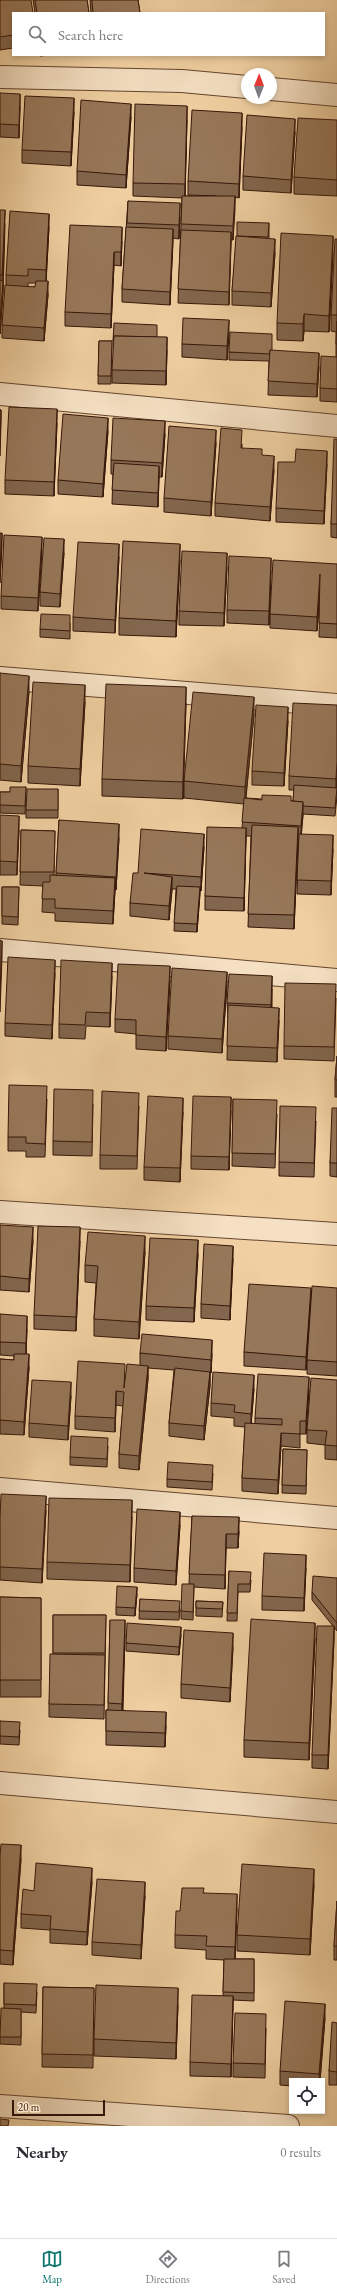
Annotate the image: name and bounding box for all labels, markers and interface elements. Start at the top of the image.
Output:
search box [12,12,325,56]
icon: search [26,23,48,45]
text: Search here [58,25,123,44]
north arrow [241,68,277,104]
map controls [289,2078,325,2114]
button: locate [289,2078,325,2114]
scale bar [12,2098,105,2117]
text: 20 m [18,2100,39,2114]
text: Nearby [16,2141,68,2163]
text: 0 results [280,2144,321,2161]
tab: Map [41,2248,63,2286]
tab: Directions [146,2248,190,2286]
tab: Saved [272,2248,296,2286]

